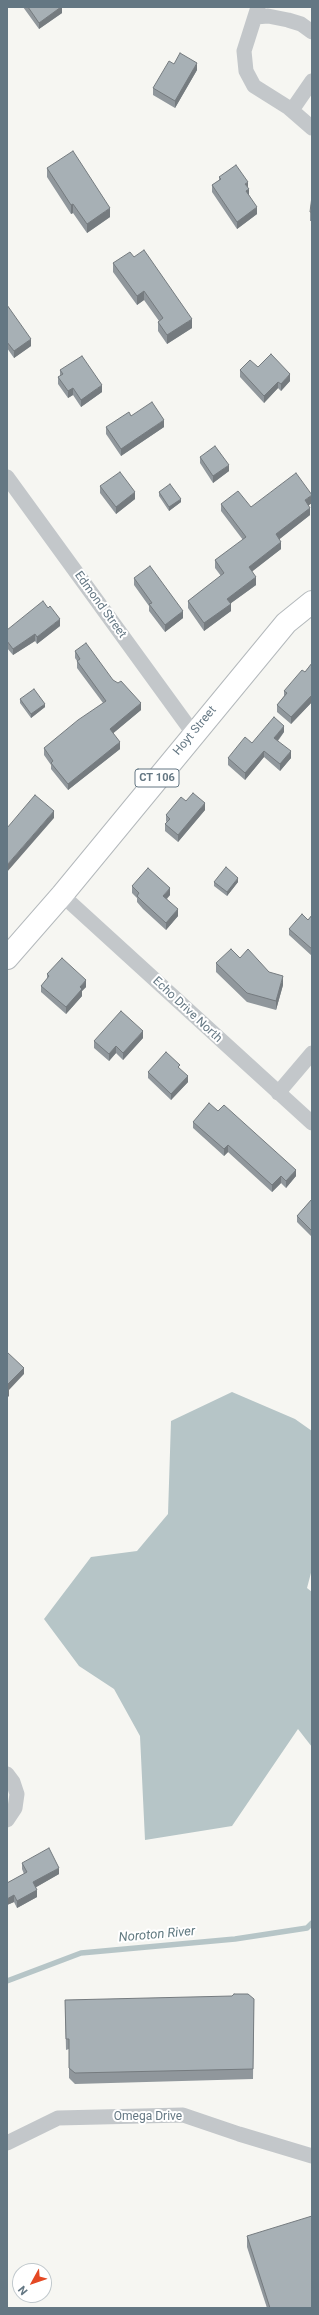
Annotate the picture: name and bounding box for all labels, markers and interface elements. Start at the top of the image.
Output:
street label: Edmond Street [71,569,129,641]
street label: Hoyt Street [170,704,220,758]
road number: CT 106 [135,769,179,787]
street label: Echo Drive North [149,974,225,1046]
water label: Noroton River [118,1924,196,1946]
street label: Omega Drive [114,2110,182,2124]
north arrow [12,2263,52,2303]
text: N [16,2283,31,2298]

